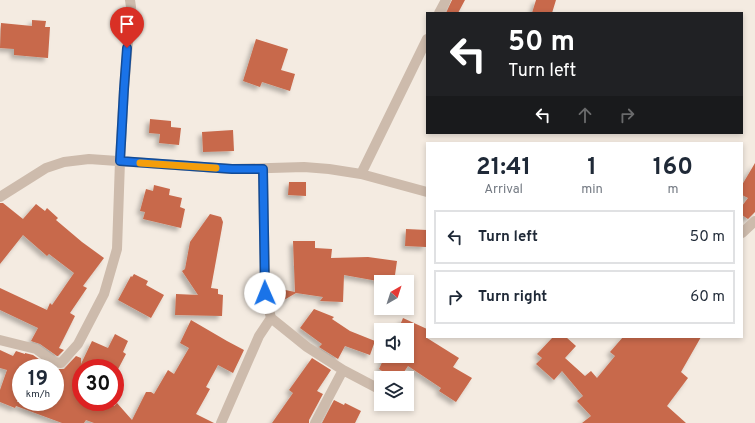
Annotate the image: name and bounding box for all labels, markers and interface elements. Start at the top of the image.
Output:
pin [110,7.0,144,48]
icon: arrive [116,13,138,35]
text: 50 m [508,25,575,61]
icon: left [442,28,494,80]
text: Turn left [508,60,576,83]
icon: left [532,104,554,126]
icon: ahead [574,104,596,126]
icon: right [616,104,638,126]
text: 21:41 [476,153,531,183]
text: 1 [587,153,597,183]
text: 160 [653,153,693,183]
text: Arrival [484,182,523,198]
text: min [581,182,603,198]
text: m [667,182,678,198]
icon: left [444,226,466,248]
text: Turn left [478,228,538,247]
text: 50 m [690,228,725,247]
position arrow [244,272,286,314]
north arrow [374,275,414,315]
map controls [374,275,414,411]
icon: right [444,286,466,308]
text: Turn right [478,288,547,307]
text: 60 m [690,288,725,307]
button: sound [374,323,414,363]
speed limit sign: 30 [72,359,124,411]
text: 19 [28,367,48,393]
button: layers [374,371,414,411]
text: km/h [26,388,50,401]

